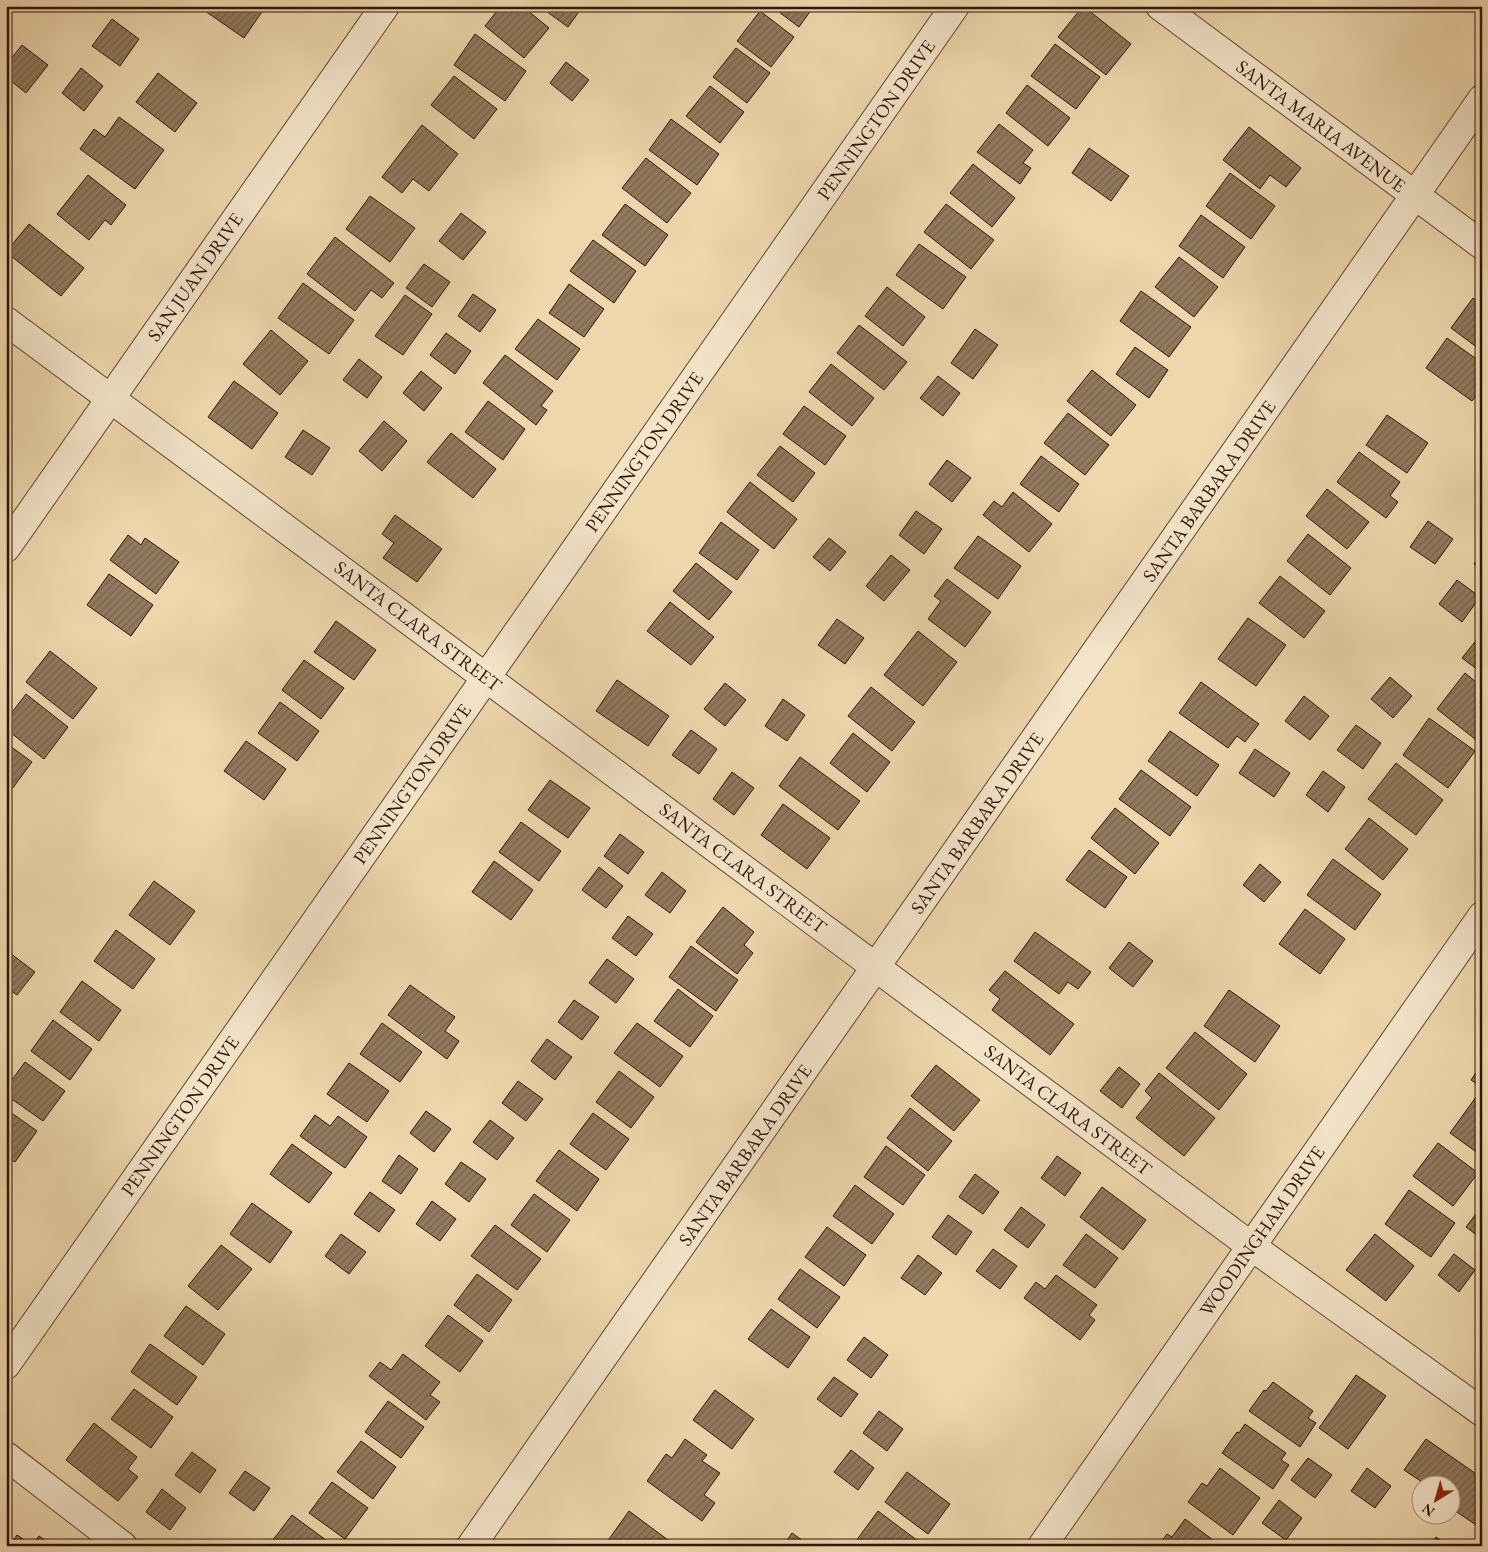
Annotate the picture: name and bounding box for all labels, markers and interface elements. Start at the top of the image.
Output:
street label: PENNINGTON DRIVE [811,35,941,205]
street label: SANTA MARIA AVENUE [1231,54,1411,198]
street label: SAN JUAN DRIVE [141,208,249,346]
street label: PENNINGTON DRIVE [579,367,709,537]
street label: SANTA BARBARA DRIVE [1137,395,1281,587]
street label: SANTA CLARA STREET [329,555,507,697]
street label: PENNINGTON DRIVE [347,699,477,869]
street label: SANTA BARBARA DRIVE [905,727,1049,919]
street label: SANTA CLARA STREET [654,797,832,939]
street label: PENNINGTON DRIVE [115,1031,245,1201]
street label: SANTA CLARA STREET [979,1039,1157,1181]
street label: SANTA BARBARA DRIVE [673,1059,817,1251]
street label: WOODINGHAM DRIVE [1194,1141,1331,1321]
north arrow [1410,1474,1460,1524]
text: N [1418,1499,1438,1521]

